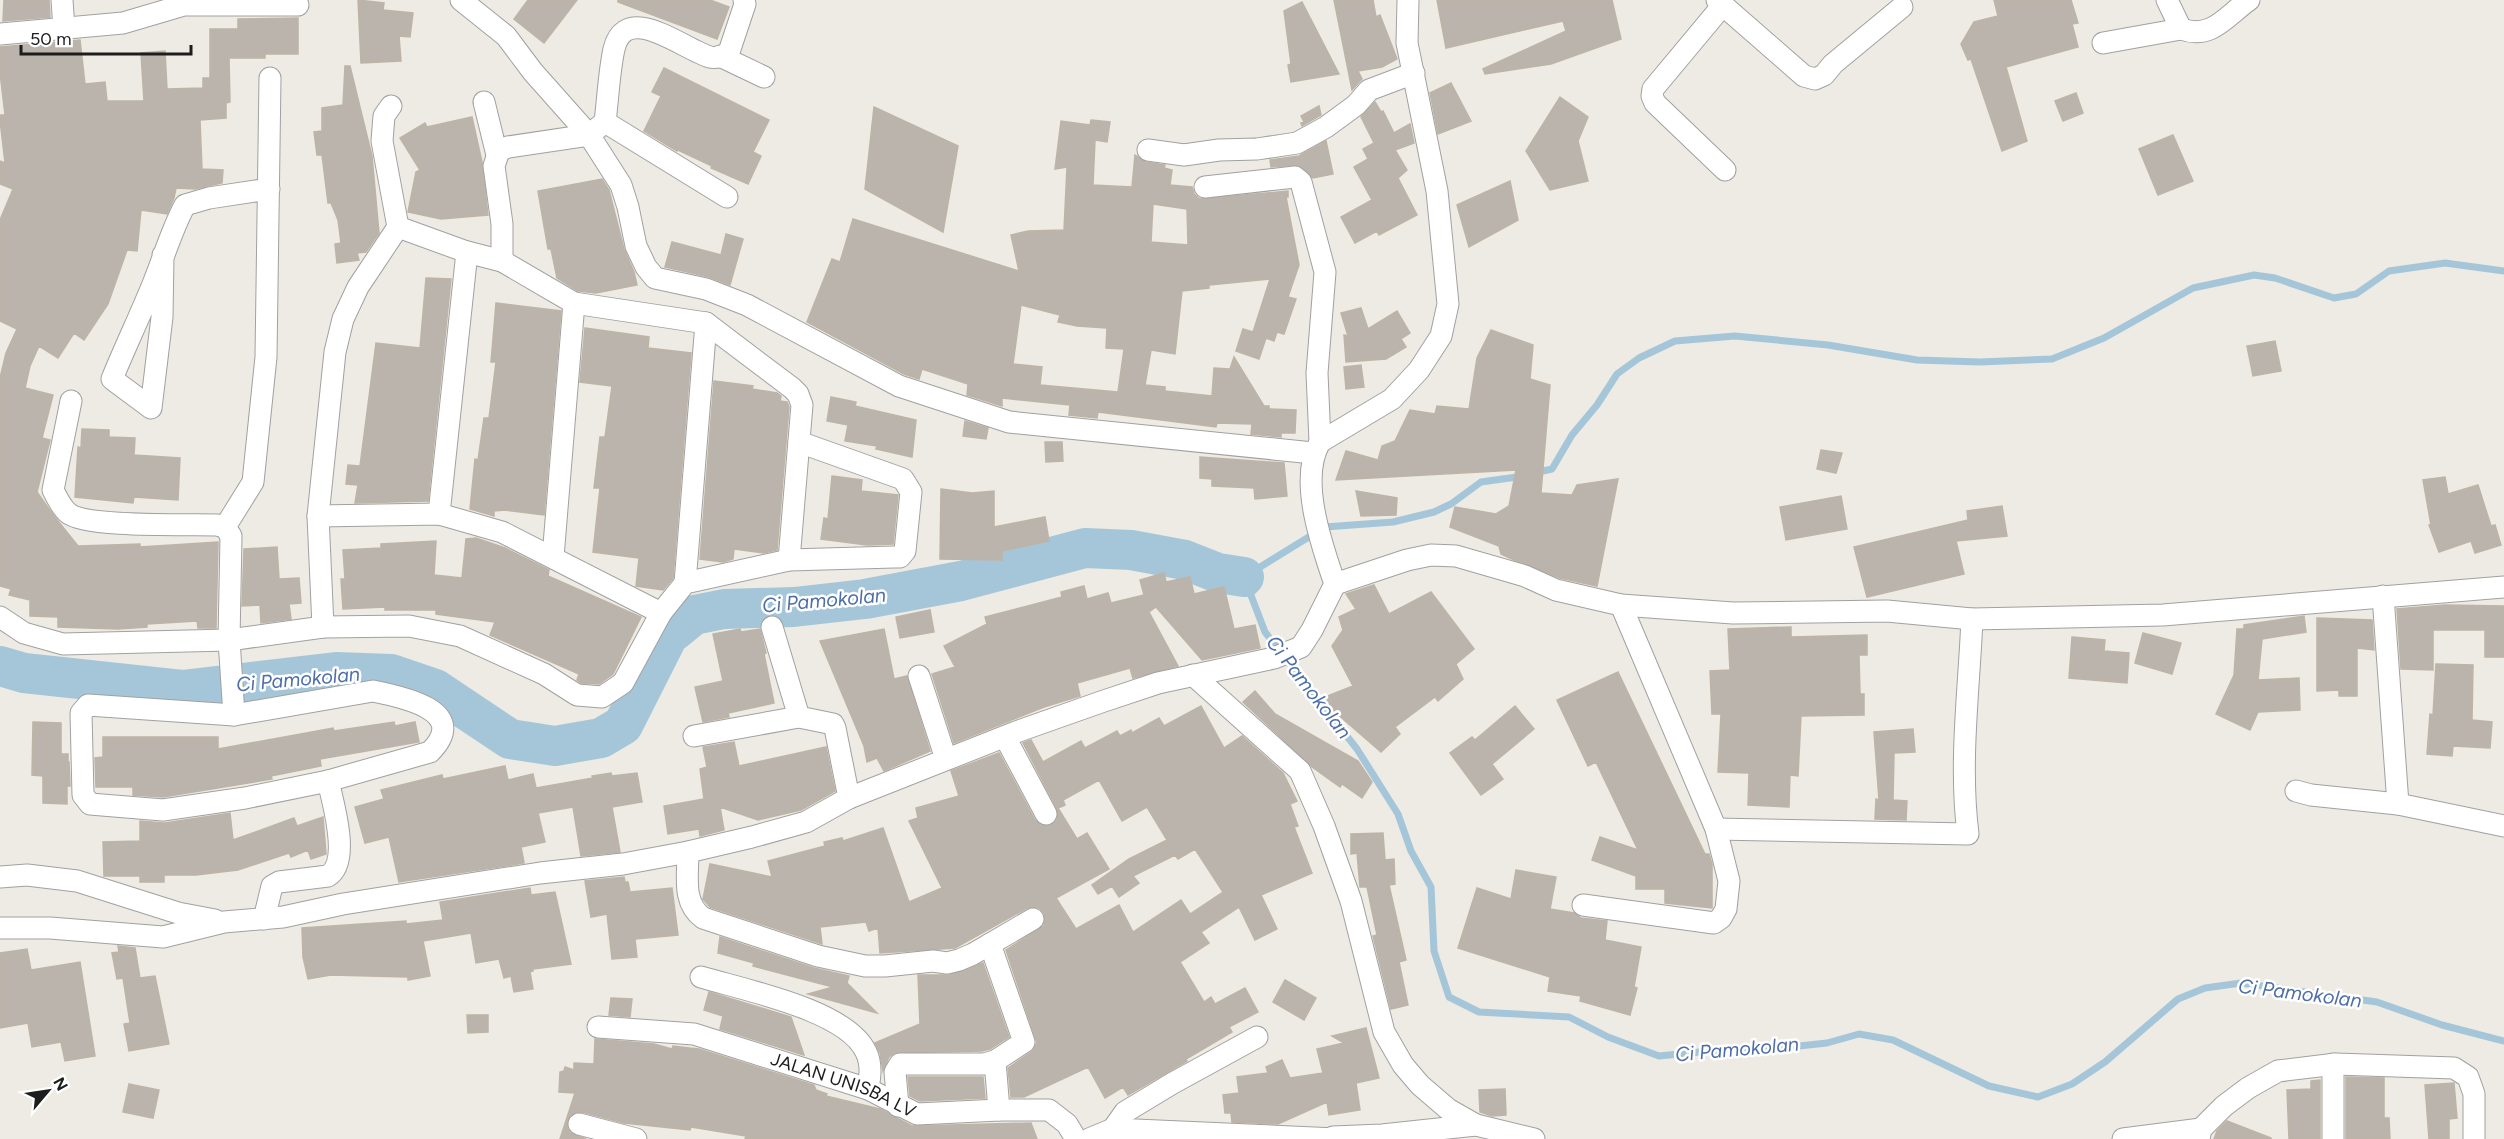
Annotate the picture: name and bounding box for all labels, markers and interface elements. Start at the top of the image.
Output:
scale bar [21,18,190,56]
text: 50 m [30,28,72,50]
water label: Ci Pamokolan [761,583,887,617]
water label: Ci Pamokolan [1261,631,1357,743]
water label: Ci Pamokolan [235,662,361,696]
water label: Ci Pamokolan [2237,974,2363,1012]
water label: Ci Pamokolan [1674,1032,1800,1066]
street label: JALAN UNISBA LV [768,1048,920,1123]
north arrow [18,1061,78,1121]
text: N [49,1074,72,1094]

